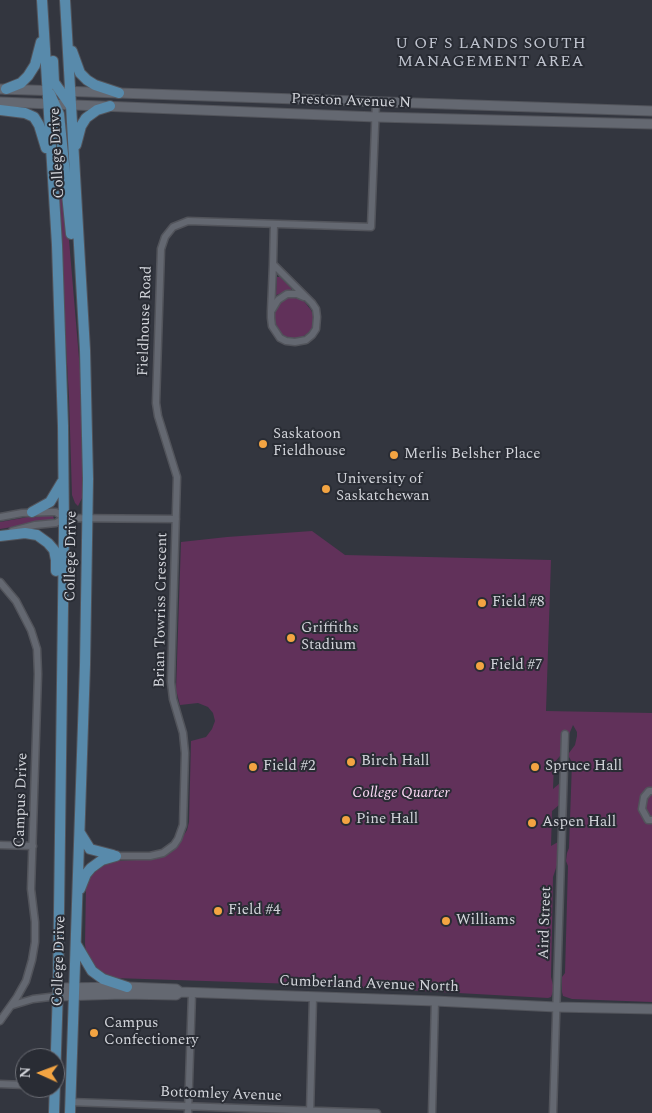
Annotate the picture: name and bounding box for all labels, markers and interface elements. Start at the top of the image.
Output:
district label: U OF S LANDS SOUTH MANAGEMENT AREA [393,35,589,73]
street label: Preston Avenue N [291,91,411,113]
street label: College Drive [47,107,69,199]
street label: Fieldhouse Road [135,266,157,376]
place label: Saskatoon Fieldhouse [273,426,346,461]
marker: Saskatoon Fieldhouse [257,438,269,450]
place label: Merlis Belsher Place [404,446,541,464]
marker: Merlis Belsher Place [388,449,400,461]
place label: University of Saskatchewan [336,471,429,506]
marker: University of Saskatchewan [320,483,332,495]
street label: College Drive [62,510,82,602]
street label: Brian Towriss Crescent [152,532,172,688]
place label: Field #8 [492,594,545,612]
marker: Field #8 [476,597,488,609]
place label: Griffiths Stadium [301,620,359,655]
marker: Griffiths Stadium [285,632,297,644]
place label: Field #7 [490,657,543,675]
marker: Field #7 [474,660,486,672]
street label: Campus Drive [11,752,33,848]
place label: Birch Hall [361,753,429,771]
marker: Birch Hall [345,756,357,768]
place label: Field #2 [263,758,316,776]
place label: Spruce Hall [545,758,622,776]
marker: Field #2 [247,761,259,773]
marker: Spruce Hall [529,761,541,773]
park label: College Quarter [352,785,450,803]
place label: Pine Hall [356,811,418,829]
marker: Pine Hall [340,814,352,826]
place label: Aspen Hall [542,814,616,832]
marker: Aspen Hall [526,817,538,829]
street label: Aird Street [536,886,556,960]
place label: Field #4 [228,902,281,920]
marker: Field #4 [212,905,224,917]
place label: Williams [456,912,515,930]
street label: College Drive [49,915,71,1007]
marker: Williams [440,915,452,927]
street label: Cumberland Avenue North [279,973,459,997]
place label: Campus Confectionery [104,1015,198,1050]
marker: Campus Confectionery [88,1027,100,1039]
north arrow [15,1048,65,1098]
text: N [15,1066,36,1079]
street label: Bottomley Avenue [160,1084,282,1106]

